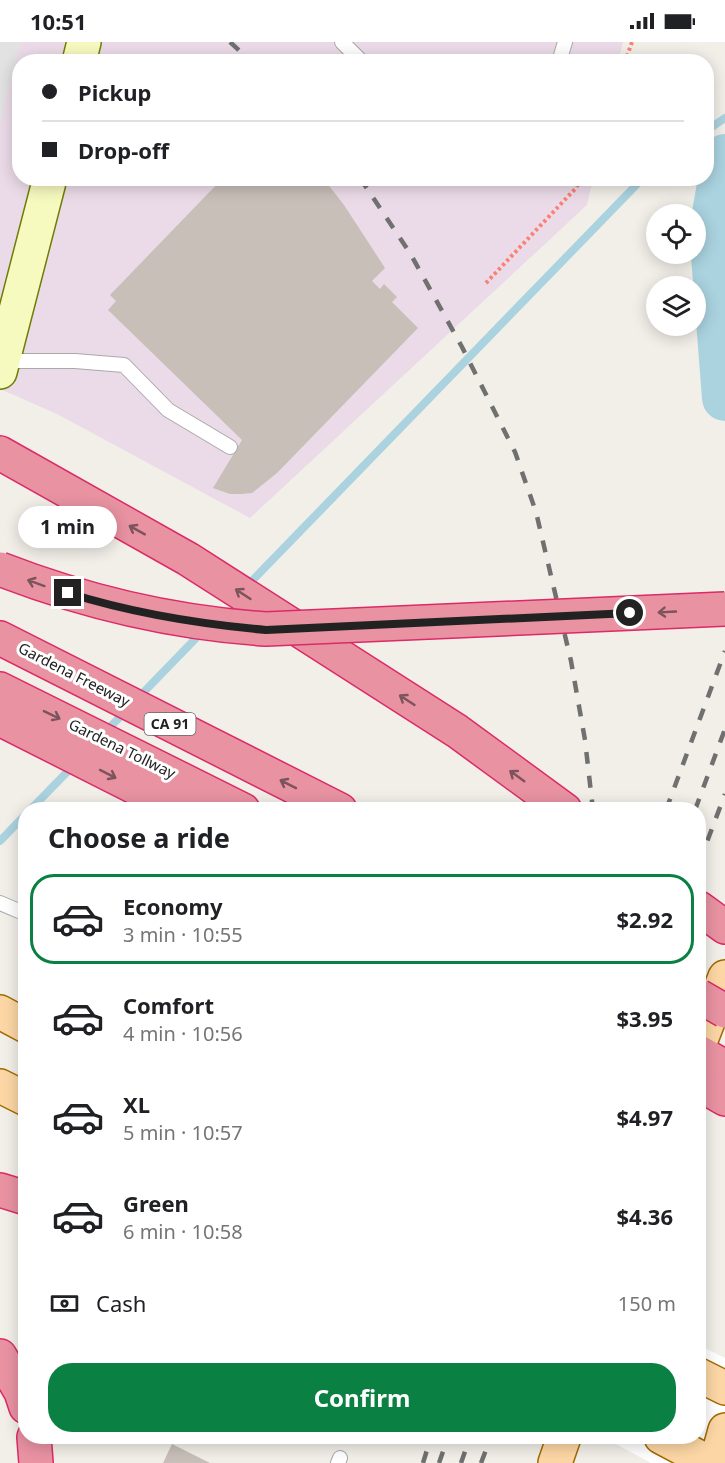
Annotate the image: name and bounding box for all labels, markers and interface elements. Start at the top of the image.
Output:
text: 10:51 [30,6,87,36]
text: Pickup [78,77,151,107]
text: Drop-off [78,135,169,165]
map controls [646,204,706,336]
button: locate [646,204,706,264]
button: layers [646,276,706,336]
callout: 1 min [19,506,118,548]
text: 1 min [40,513,95,540]
one-way arrow [129,524,146,536]
one-way arrow [28,576,46,587]
route end [54,579,81,606]
one-way arrow [235,588,252,600]
route start [616,599,643,626]
one-way arrow [657,606,677,617]
street label: Gardena Freeway [15,637,134,711]
one-way arrow [399,693,416,705]
one-way arrow [43,710,61,722]
road number: CA 91 [144,713,195,735]
street label: Gardena Tollway [66,714,179,783]
one-way arrow [99,769,117,780]
one-way arrow [510,769,526,782]
one-way arrow [279,777,297,789]
text: Choose a ride [48,819,230,856]
text: Economy [123,891,222,921]
icon: car [51,892,105,946]
text: $2.92 [616,904,673,934]
text: 3 min · 10:55 [123,921,243,948]
text: Comfort [123,990,214,1020]
icon: car [51,991,105,1045]
text: $3.95 [616,1003,673,1033]
text: 4 min · 10:56 [123,1020,243,1047]
text: XL [123,1089,150,1119]
icon: car [51,1090,105,1144]
text: $4.97 [616,1102,673,1132]
text: 5 min · 10:57 [123,1119,243,1146]
text: Green [123,1188,189,1218]
icon: car [51,1189,105,1243]
text: $4.36 [616,1201,673,1231]
text: 6 min · 10:58 [123,1218,243,1245]
icon: cash [48,1287,81,1320]
text: Cash [96,1288,146,1318]
text: 150 m [618,1290,676,1317]
button: Confirm [48,1363,676,1432]

